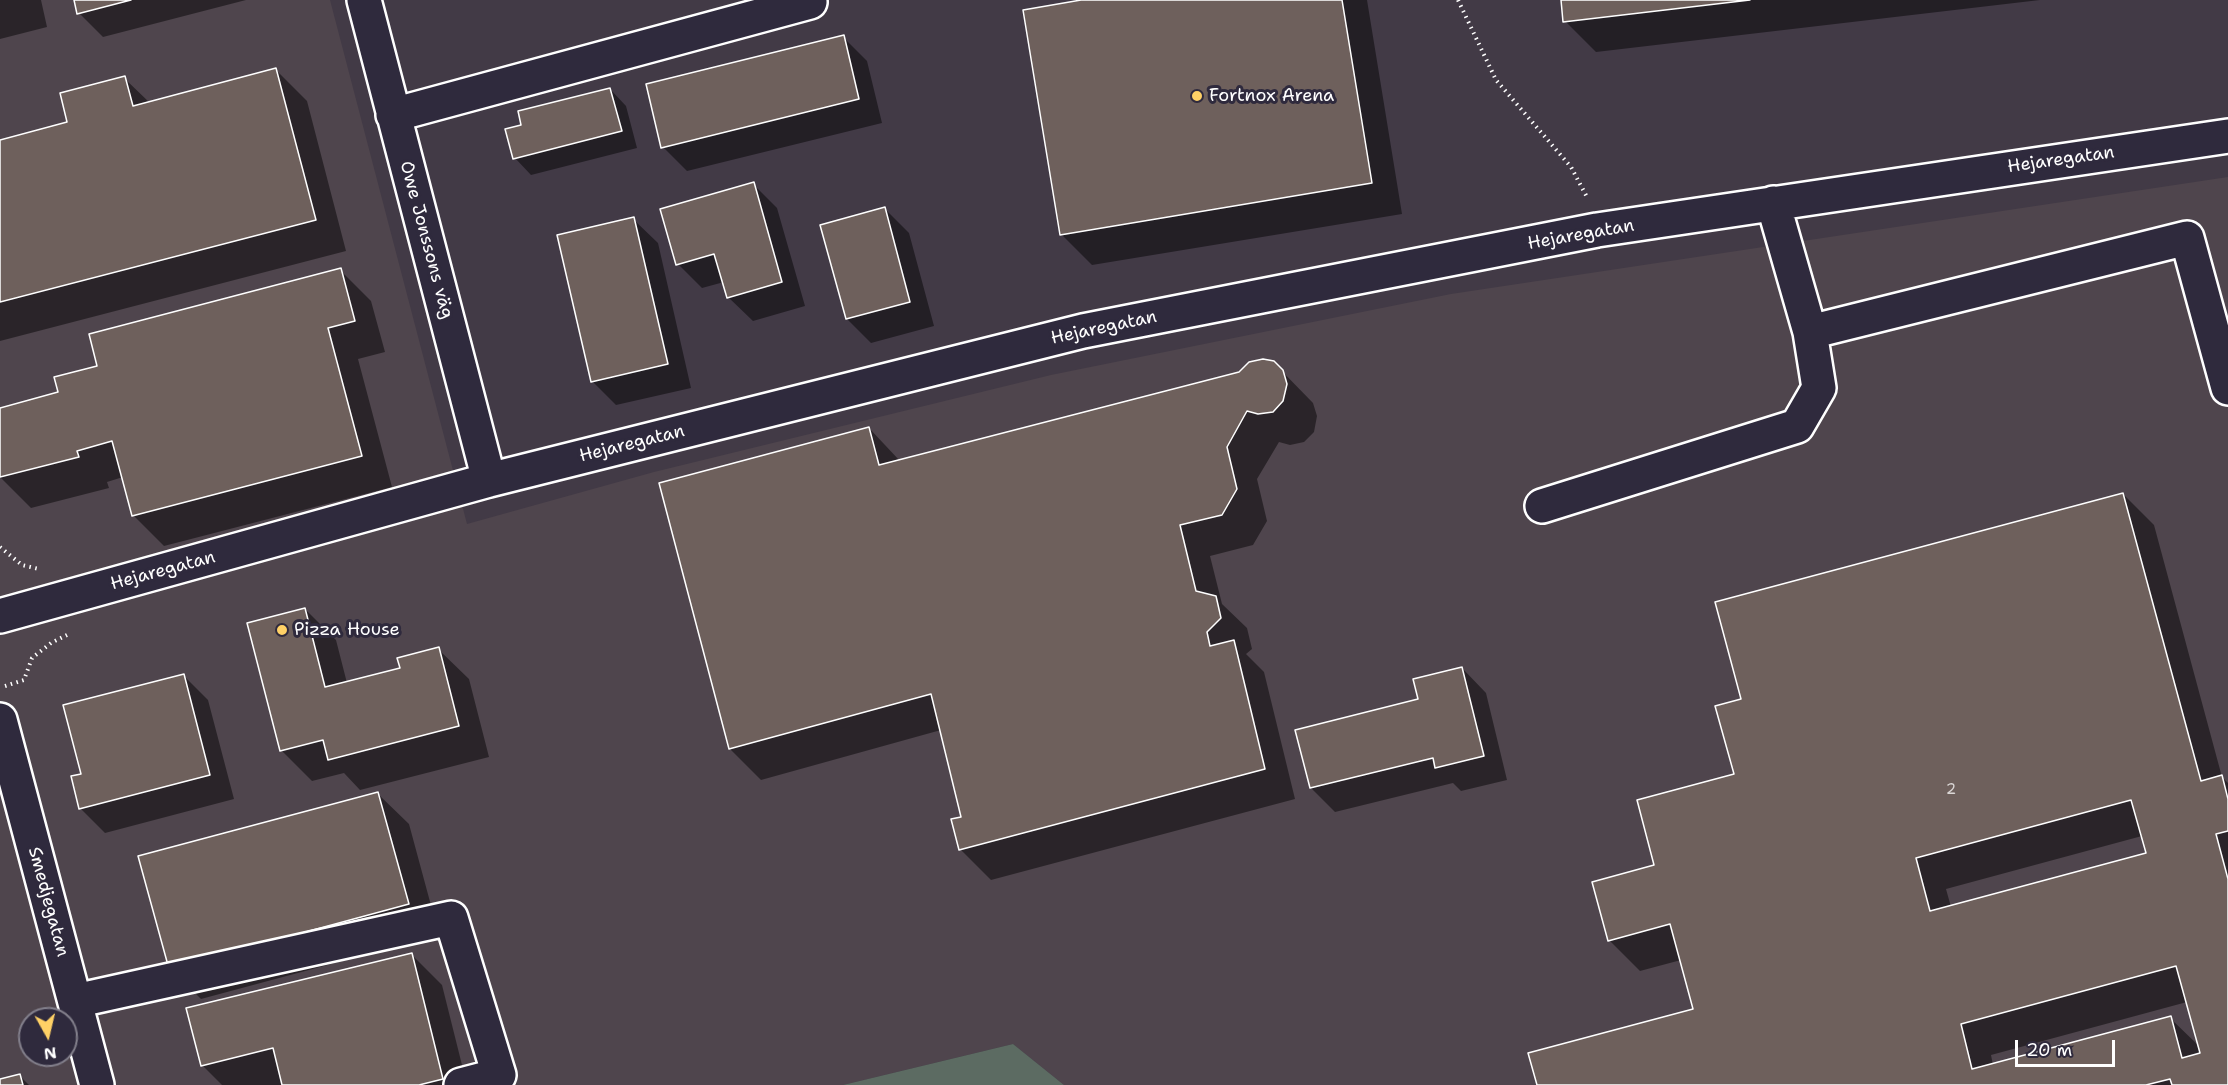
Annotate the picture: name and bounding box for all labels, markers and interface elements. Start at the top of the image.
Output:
place label: Fortnox Arena [1209,85,1334,107]
marker: Fortnox Arena [1190,89,1204,103]
street label: Hejaregatan [2006,142,2116,178]
street label: Owe Jonssons väg [395,159,457,321]
street label: Hejaregatan [1526,215,1636,255]
street label: Hejaregatan [1049,306,1159,350]
street label: Hejaregatan [577,421,687,467]
street label: Hejaregatan [108,547,218,595]
place label: Pizza House [294,619,400,641]
marker: Pizza House [275,623,289,637]
house number: 2 [1946,781,1956,799]
street label: Smedjegatan [23,845,73,959]
north arrow [18,1007,78,1067]
scale bar [2018,1028,2118,1066]
text: 20 m [2026,1038,2072,1062]
text: N [43,1042,58,1065]

